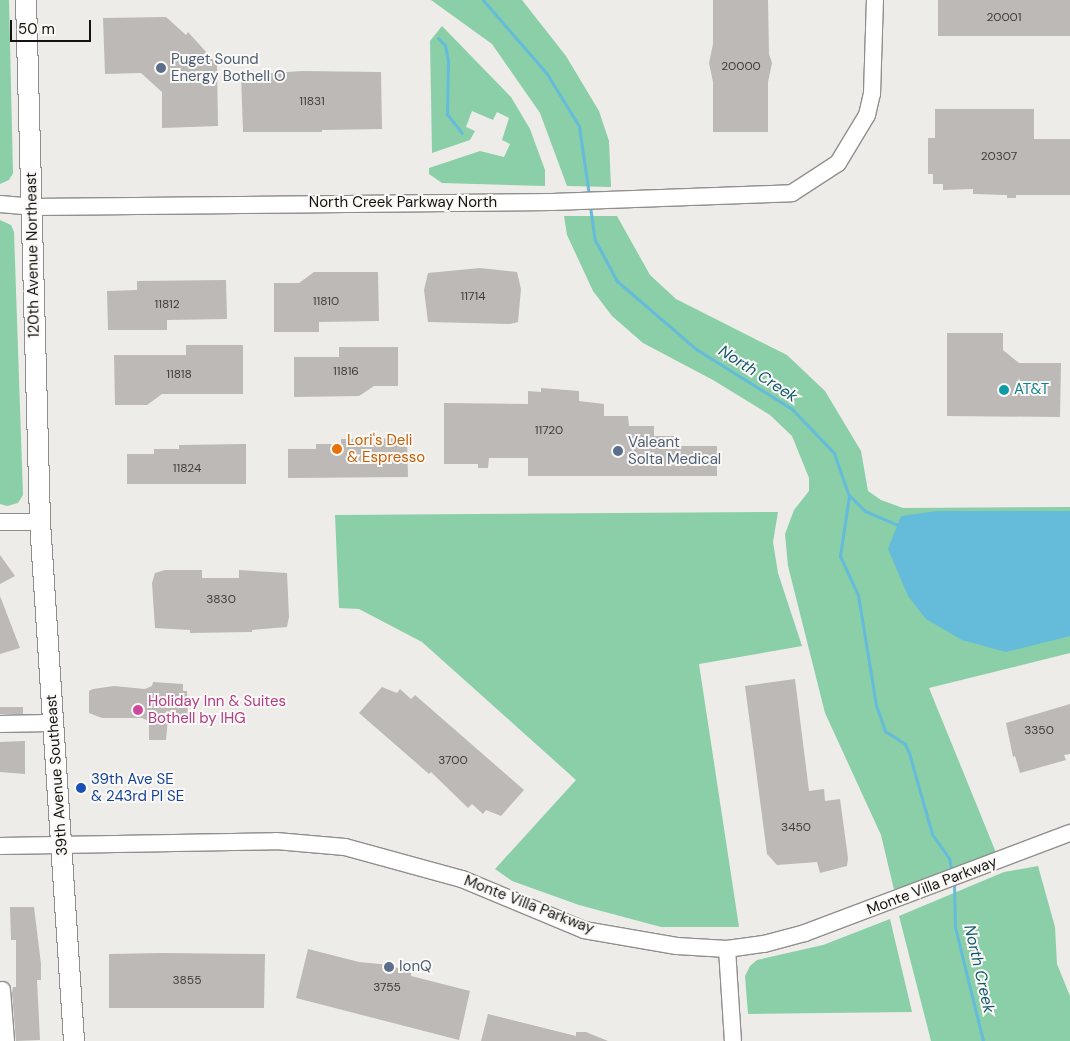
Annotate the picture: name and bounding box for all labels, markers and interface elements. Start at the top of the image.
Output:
scale bar [12,10,94,42]
house number: 20001 [986,11,1022,25]
text: 50 m [18,19,55,39]
place label: Puget Sound Energy Bothell O [171,50,286,85]
house number: 20000 [721,60,761,74]
marker: Puget Sound Energy Bothell O [155,62,167,74]
house number: 11831 [299,95,325,109]
house number: 20307 [981,150,1017,164]
street label: 120th Avenue Northeast [23,172,43,338]
street label: North Creek Parkway North [309,194,497,212]
house number: 11714 [461,290,485,304]
house number: 11810 [313,295,339,309]
house number: 11812 [154,298,180,312]
water label: North Creek [715,341,801,407]
house number: 11816 [333,365,359,379]
house number: 11818 [166,368,192,382]
place label: AT&T [1014,381,1049,399]
marker: AT&T [998,384,1010,396]
house number: 11720 [535,424,563,438]
place label: Lori's Deli & Espresso [347,431,425,466]
place label: Valeant Solta Medical [628,433,721,468]
marker: Lori's Deli & Espresso [331,443,343,455]
marker: Valeant Solta Medical [612,445,624,457]
house number: 11824 [173,462,201,476]
house number: 3830 [206,593,236,607]
place label: Holiday Inn & Suites Bothell by IHG [148,692,286,727]
street label: 39th Avenue Southeast [42,694,72,856]
marker: Holiday Inn & Suites Bothell by IHG [132,704,144,716]
house number: 3350 [1024,724,1054,738]
house number: 3700 [438,754,468,768]
place label: 39th Ave SE & 243rd Pl SE [91,770,184,805]
marker: 39th Ave SE & 243rd Pl SE [75,782,87,794]
house number: 3450 [781,821,811,835]
street label: Monte Villa Parkway [864,853,1000,919]
street label: Monte Villa Parkway [461,872,597,938]
water label: North Creek [960,923,998,1015]
place label: IonQ [399,958,432,976]
marker: IonQ [383,961,395,973]
house number: 3855 [172,974,202,988]
house number: 3755 [373,981,401,995]

